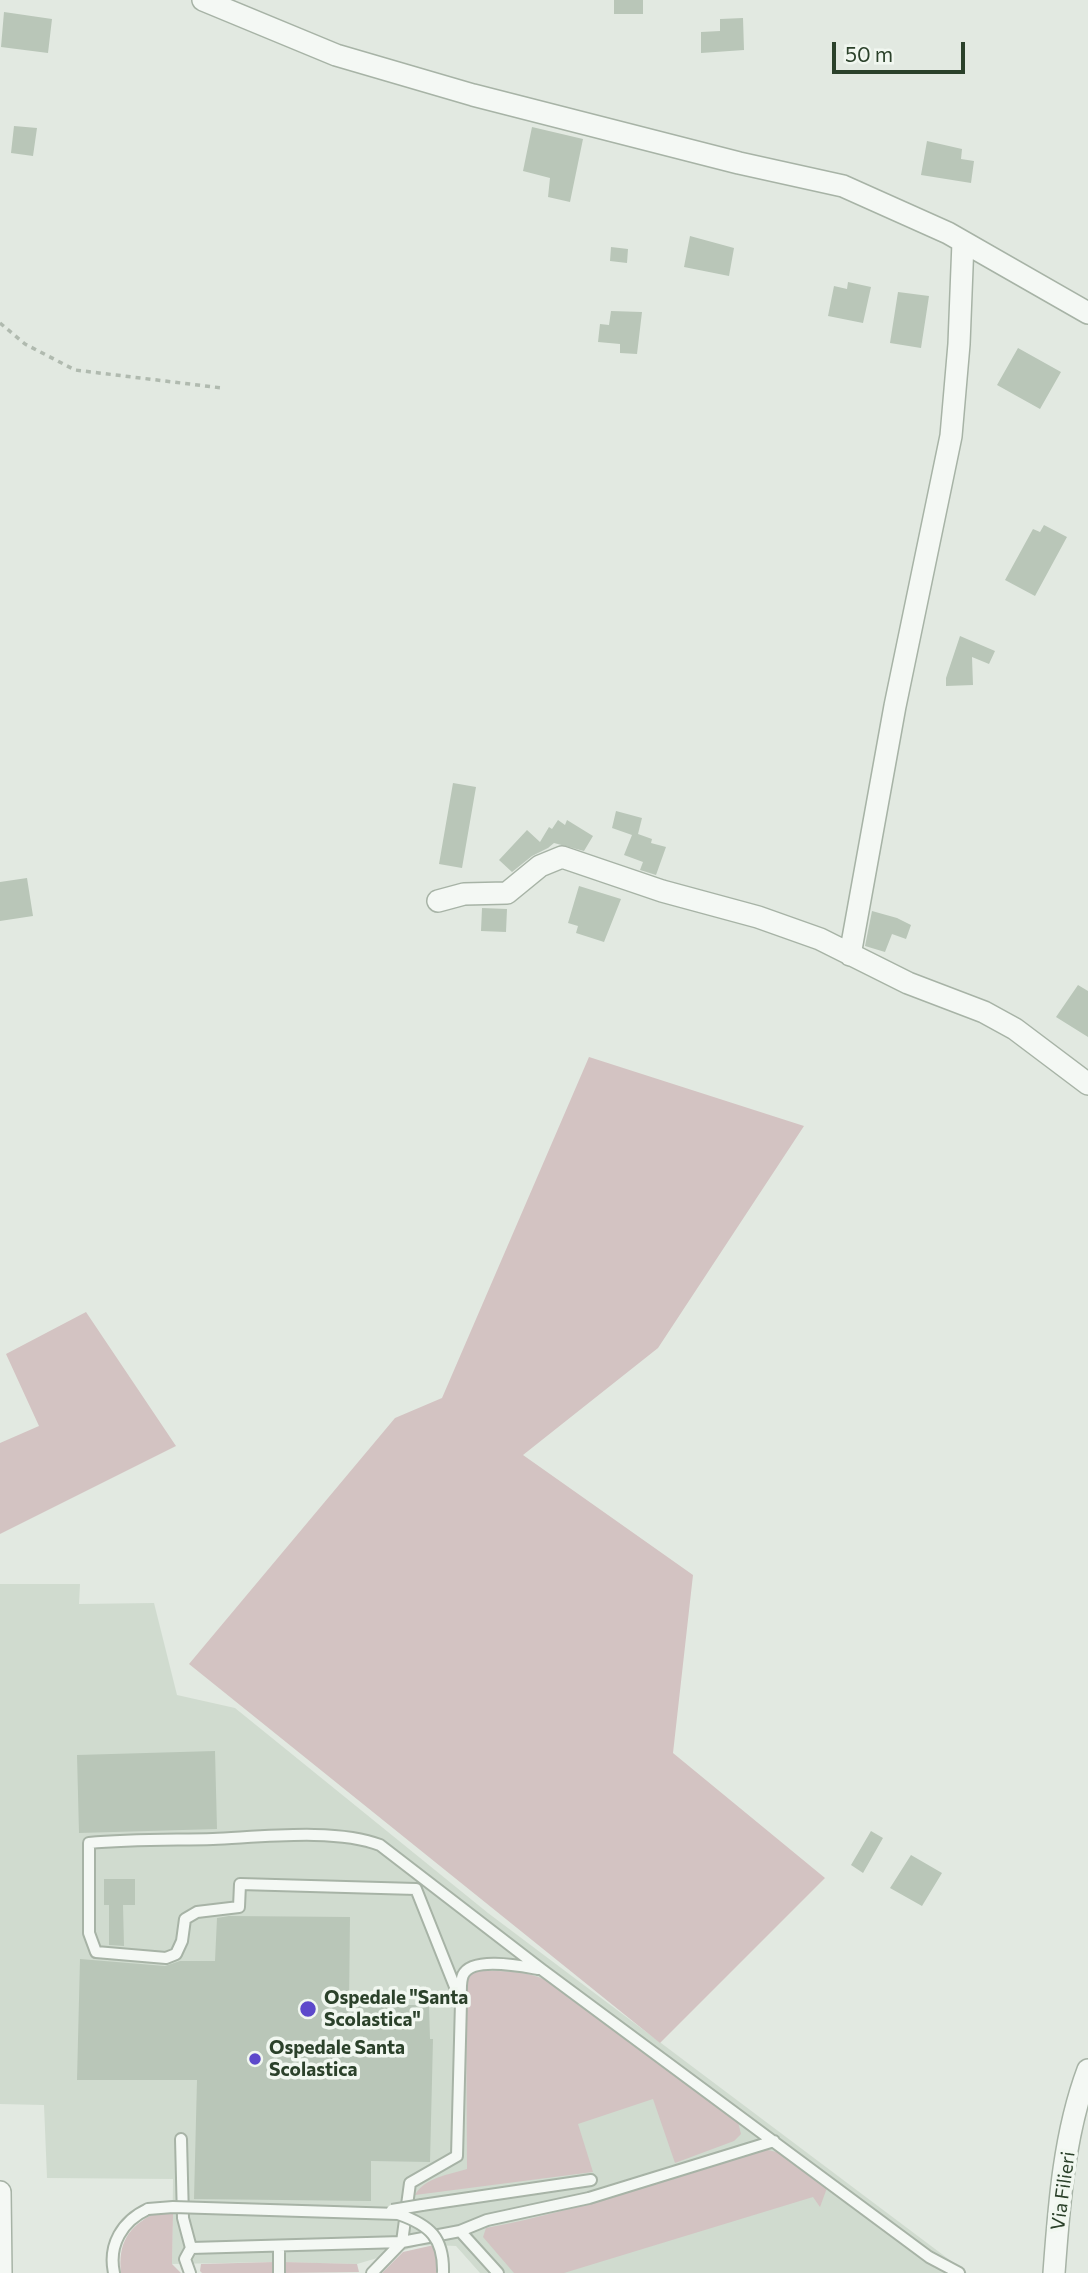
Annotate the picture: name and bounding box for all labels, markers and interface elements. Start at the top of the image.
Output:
scale bar [836,28,969,72]
text: 50 m [845,41,893,66]
place label: Ospedale "Santa Scolastica" [324,1987,468,2031]
marker: Ospedale "Santa Scolastica" [298,1999,318,2019]
place label: Ospedale Santa Scolastica [269,2037,405,2081]
marker: Ospedale Santa Scolastica [247,2051,263,2067]
street label: Via Filieri [1046,2150,1080,2232]

